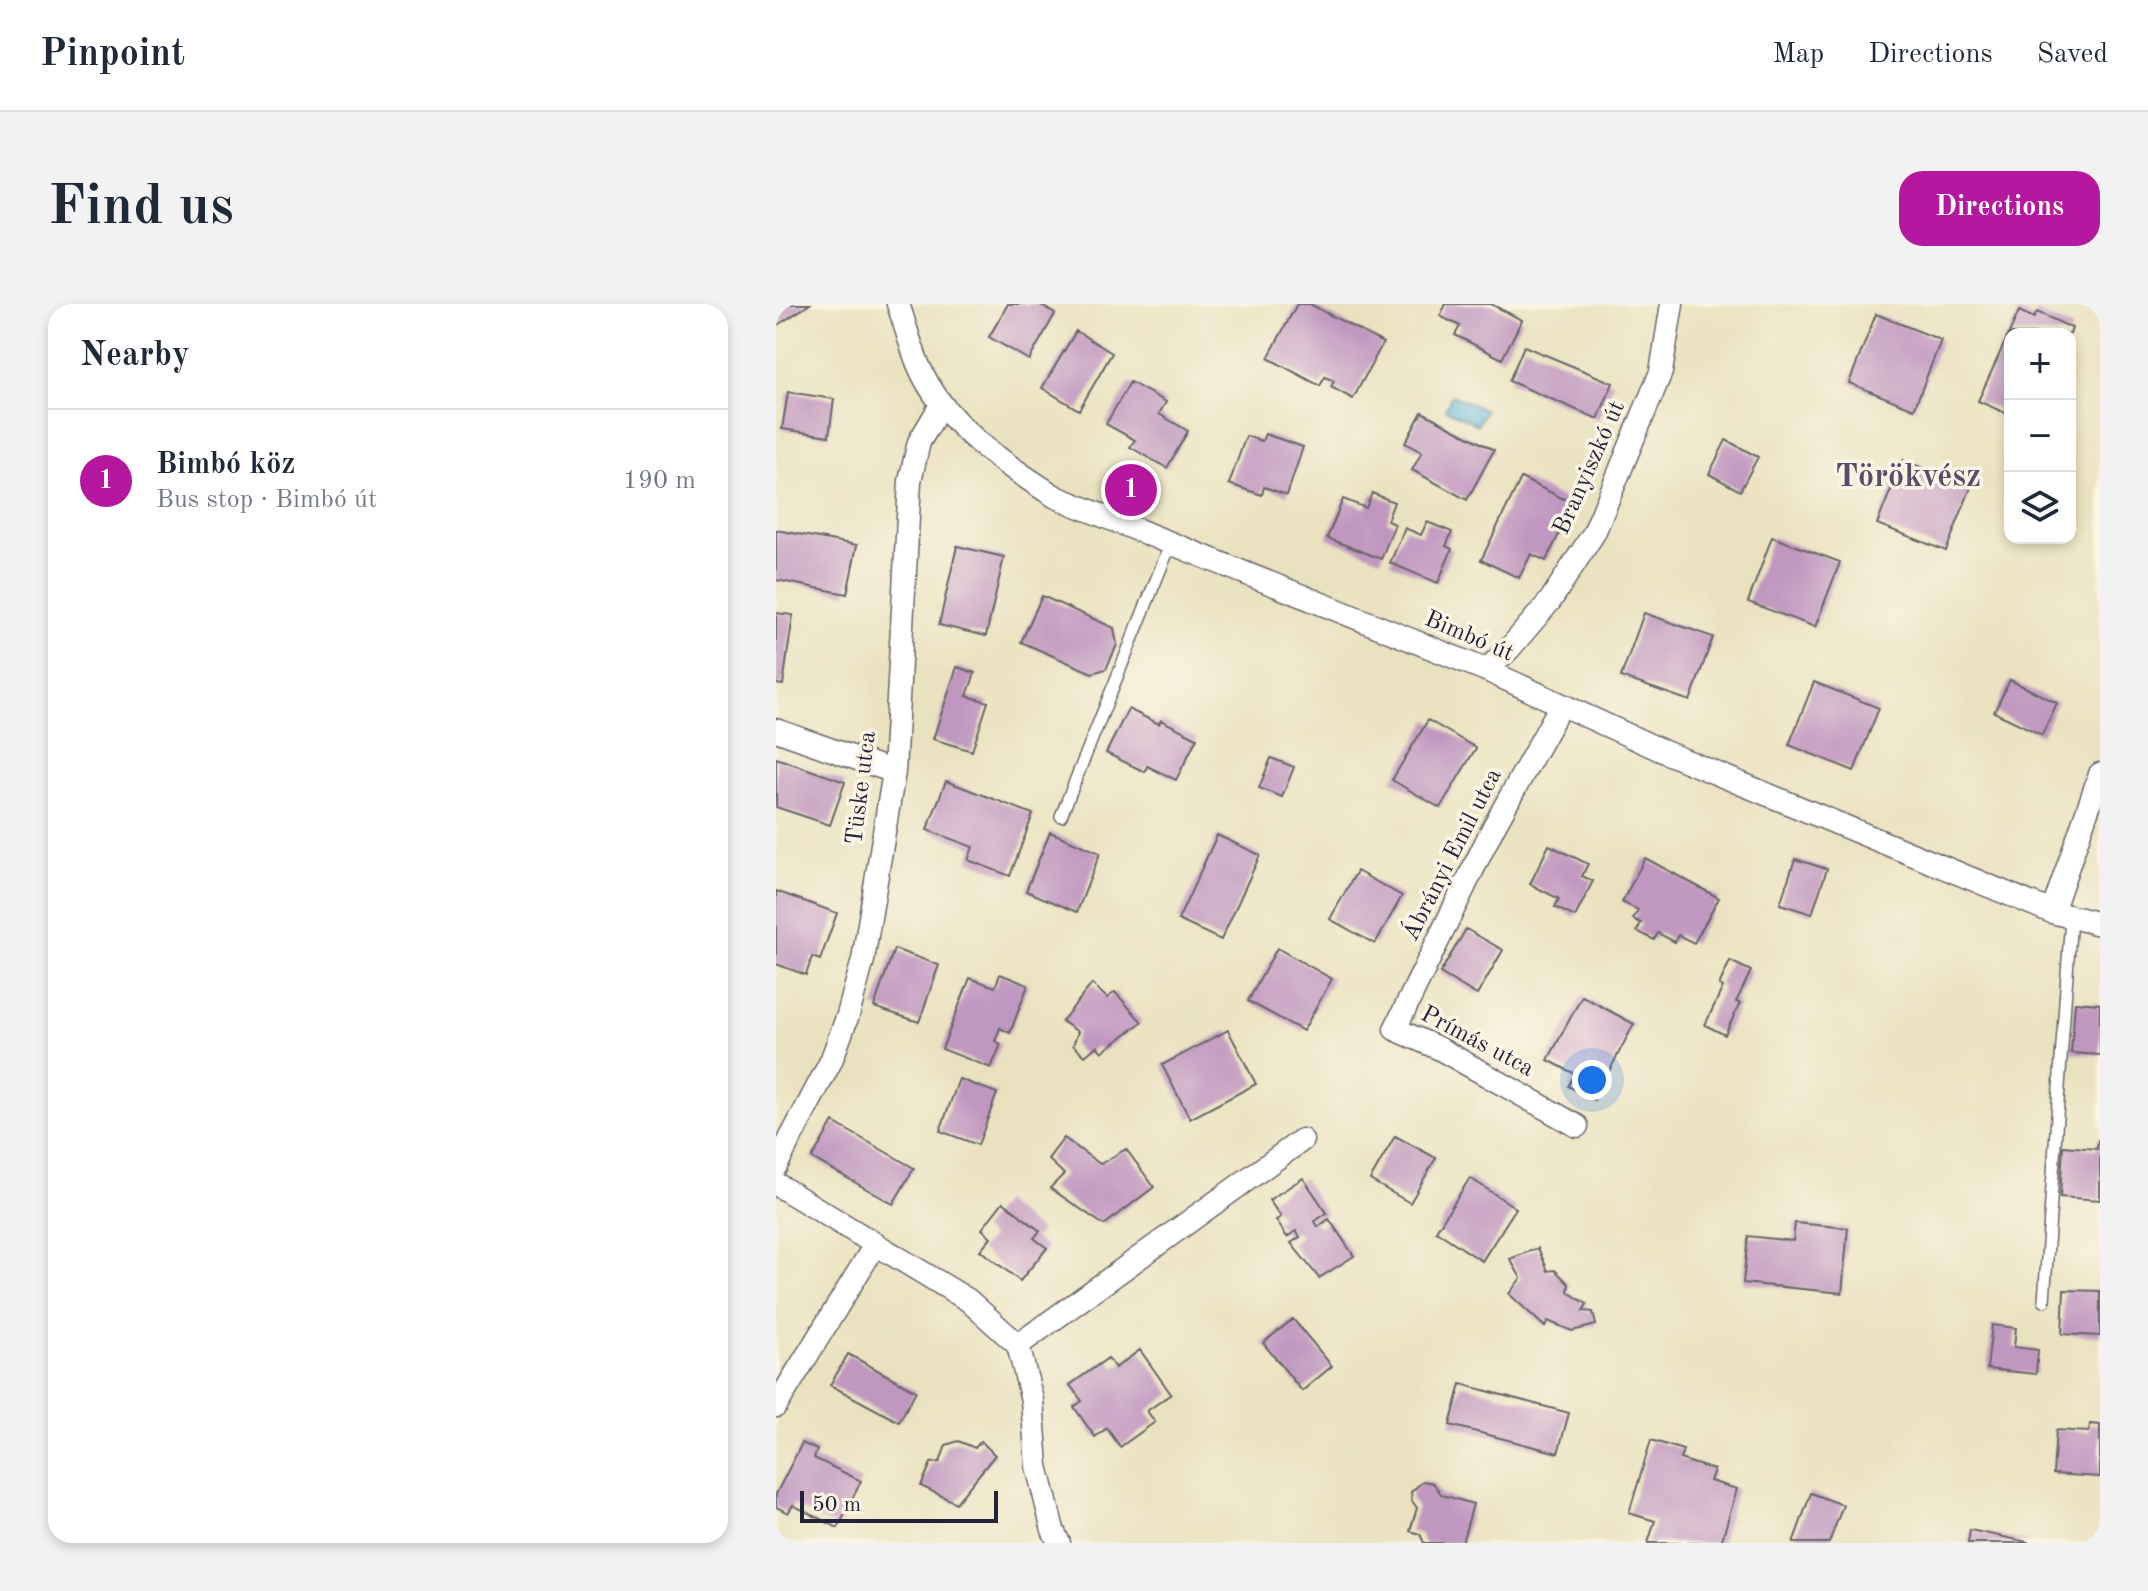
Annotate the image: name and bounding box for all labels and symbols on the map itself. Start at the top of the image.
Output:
street label: Branyiszkó út [1550,397,1630,539]
pin: 1 [1105,460,1157,520]
district label: Törökvész [1835,462,1981,494]
street label: Bimbó út [1421,608,1517,666]
street label: Tüske utca [843,730,881,846]
street label: Ábrányi Emil utca [1396,763,1507,945]
street label: Prímás utca [1417,1002,1538,1082]
your location [1572,1060,1612,1100]
scale bar [800,1487,998,1523]

